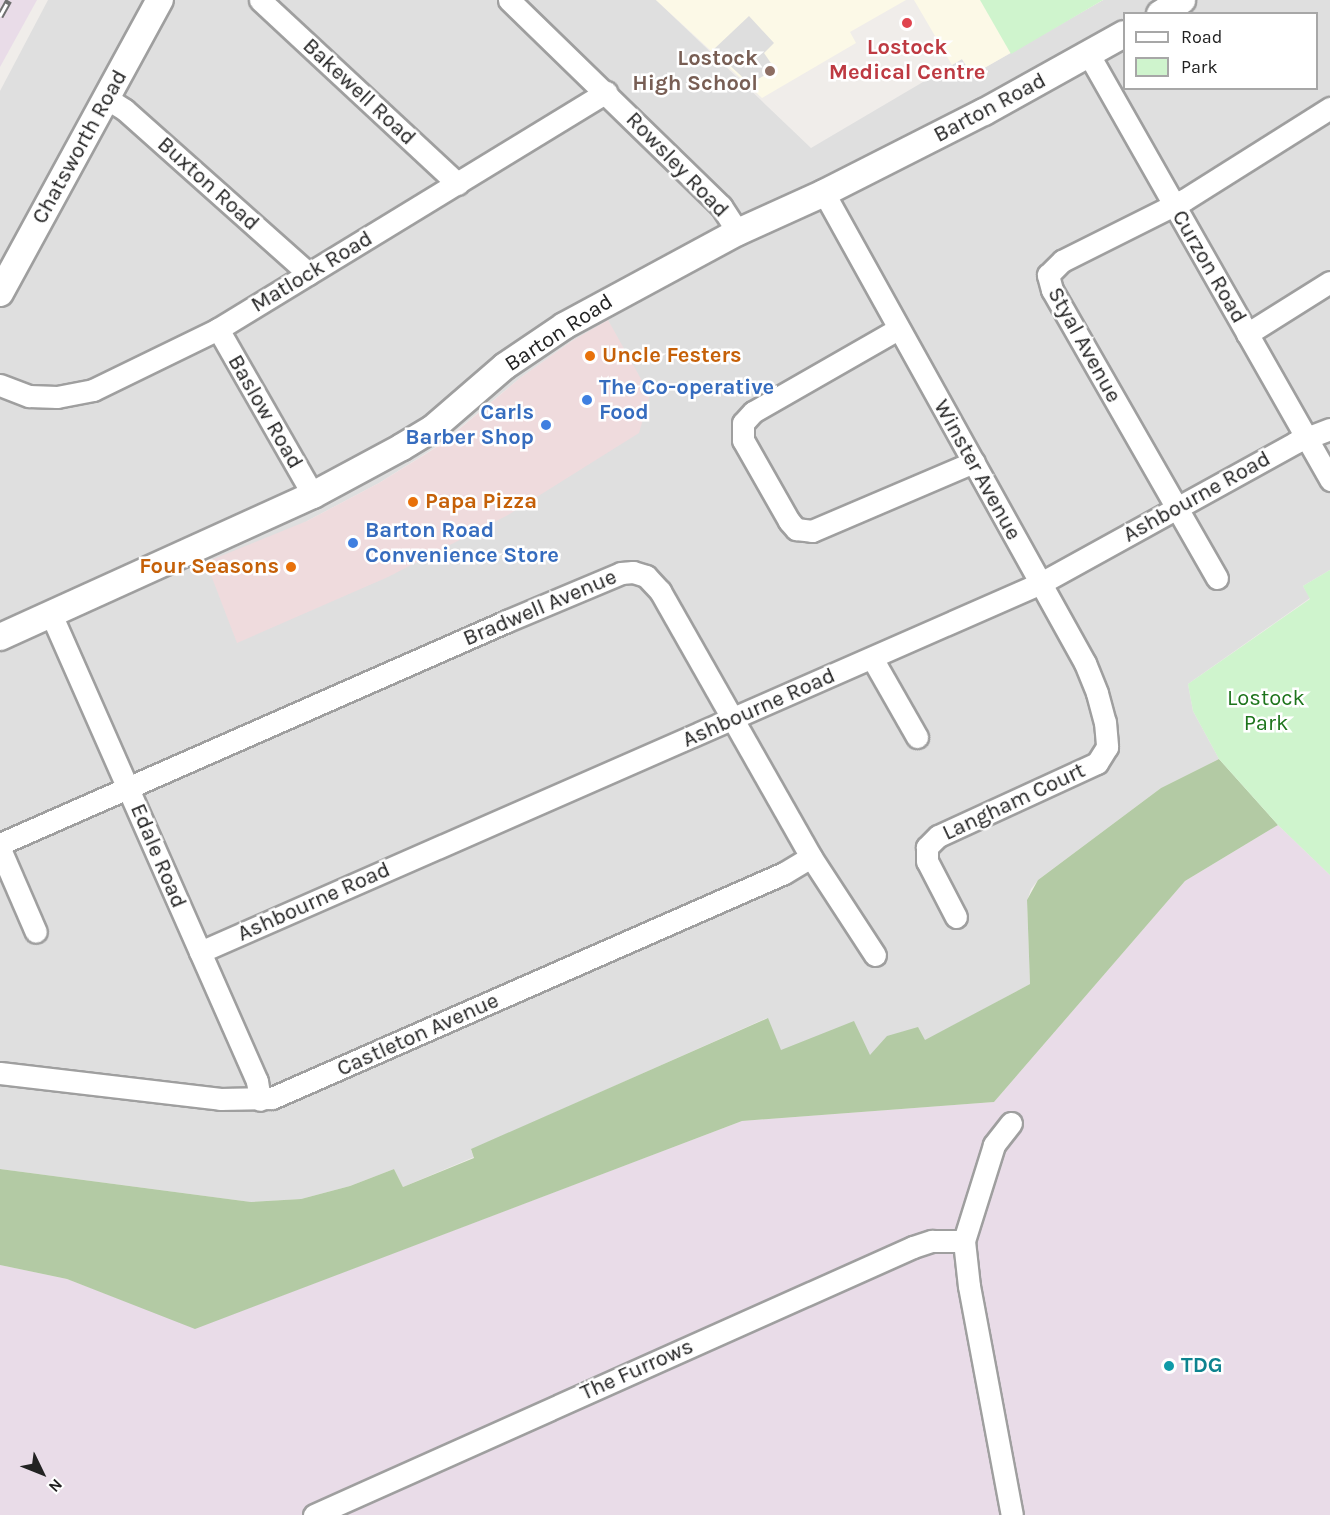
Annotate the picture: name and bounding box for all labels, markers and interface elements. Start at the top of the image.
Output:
legend [1123,12,1318,90]
marker: Lostock Medical Centre [898,14,916,32]
text: Road [1181,26,1222,48]
street label: Bakewell Road [297,33,421,151]
place label: Lostock Medical Centre [829,34,985,86]
place label: Lostock High School [632,45,758,96]
text: Park [1181,56,1218,78]
marker: Lostock High School [763,64,777,78]
street label: Chatsworth Road [27,65,133,229]
street label: Barton Road [929,67,1051,149]
street label: Rowsley Road [620,107,734,223]
street label: Buxton Road [152,131,264,237]
street label: Curzon Road [1166,206,1252,328]
street label: Matlock Road [247,225,377,319]
street label: Styal Avenue [1041,283,1127,407]
street label: Barton Road [500,288,618,378]
place label: Uncle Festers [602,343,742,369]
marker: Uncle Festers [583,349,597,363]
street label: Baslow Road [222,350,308,474]
place label: The Co-operative Food [599,374,774,426]
marker: The Co-operative Food [580,393,594,407]
street label: Winster Avenue [928,395,1026,545]
place label: Carls Barber Shop [405,399,534,451]
marker: Carls Barber Shop [539,418,553,432]
street label: Ashbourne Road [1119,446,1275,548]
place label: Papa Pizza [425,489,537,515]
marker: Papa Pizza [406,495,420,509]
place label: Barton Road Convenience Store [365,517,559,568]
marker: Barton Road Convenience Store [346,536,360,550]
place label: Four Seasons [139,554,279,580]
marker: Four Seasons [284,560,298,574]
street label: Bradwell Avenue [459,564,621,652]
street label: Ashbourne Road [679,663,839,753]
park label: Lostock Park [1227,685,1305,736]
street label: Langham Court [938,757,1090,847]
street label: Edale Road [124,800,192,912]
street label: Ashbourne Road [234,857,394,947]
street label: Castleton Avenue [333,988,503,1082]
street label: The Furrows [577,1333,697,1407]
place label: TDG [1181,1353,1223,1379]
marker: TDG [1162,1359,1176,1373]
north arrow [12,1443,72,1503]
text: N [45,1475,66,1496]

